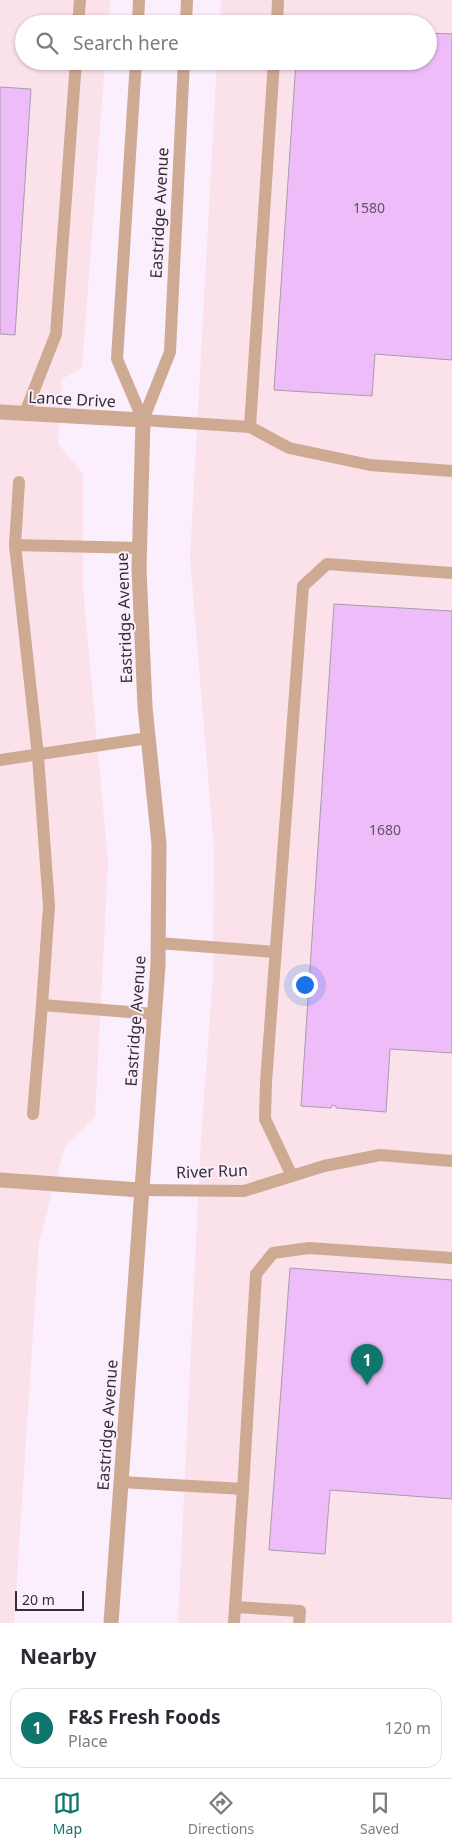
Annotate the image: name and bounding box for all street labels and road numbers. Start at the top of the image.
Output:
street label: Eastridge Avenue [145,147,173,279]
street label: Lance Drive [28,386,116,412]
street label: Eastridge Avenue [111,552,137,684]
street label: Eastridge Avenue [119,955,151,1087]
street label: River Run [176,1159,248,1183]
street label: Eastridge Avenue [91,1359,123,1491]

